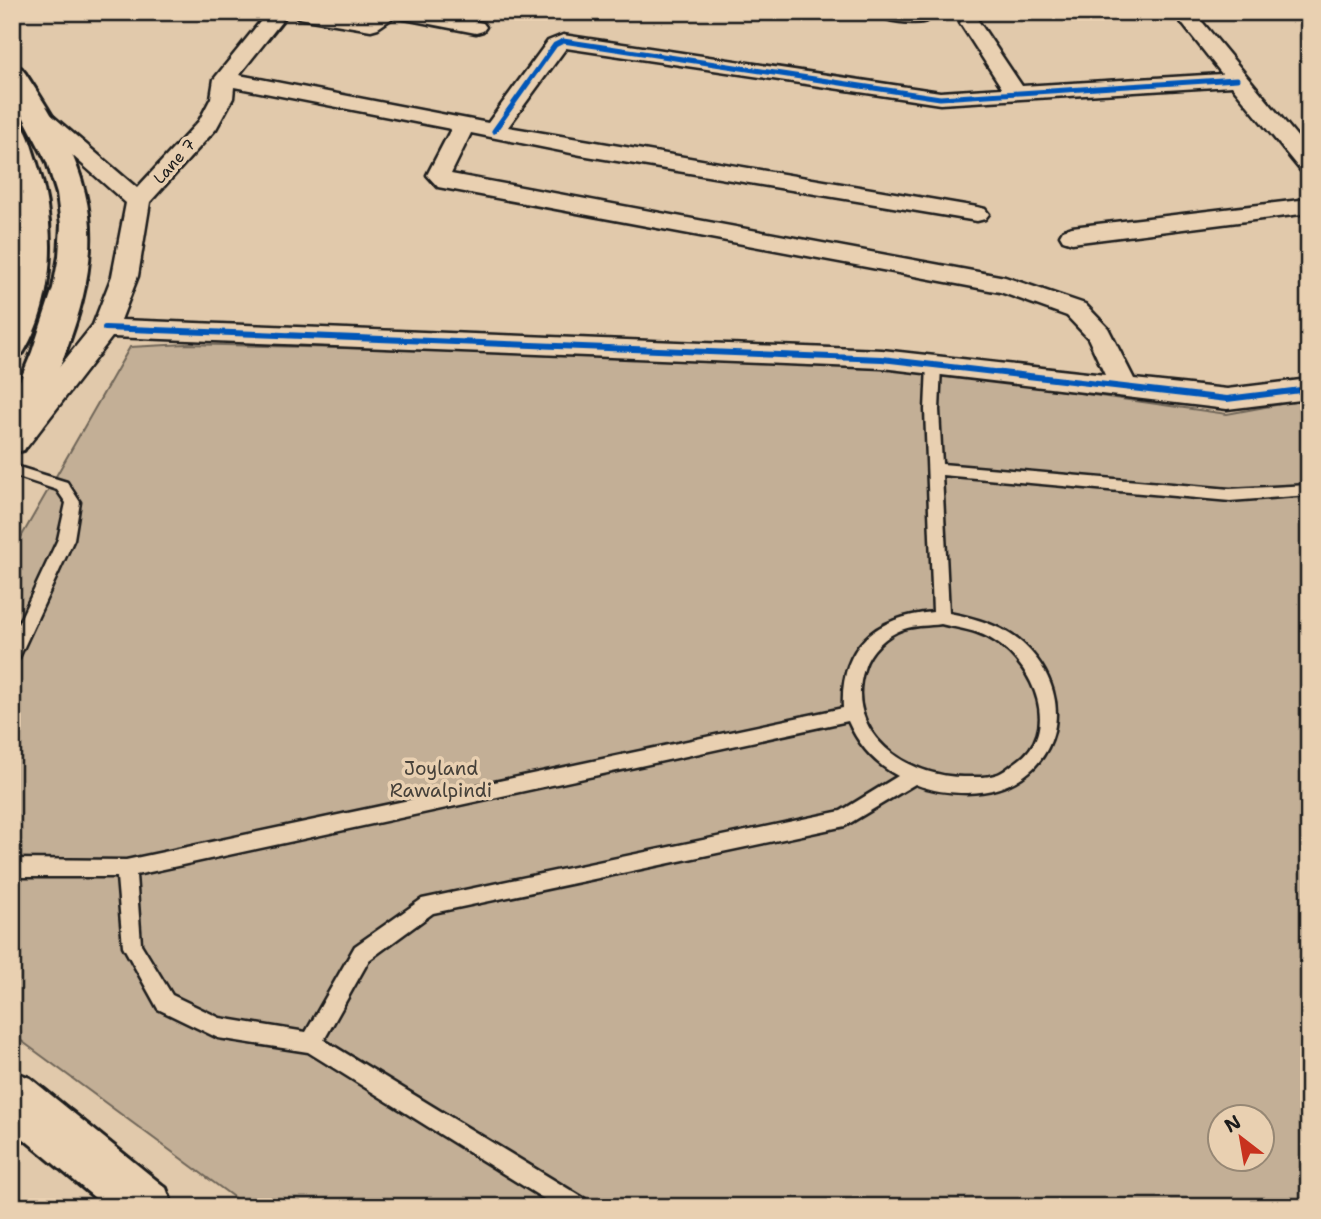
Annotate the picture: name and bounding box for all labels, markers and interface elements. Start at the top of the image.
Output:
street label: Lane 7 [149,134,200,188]
park label: Joyland Rawalpindi [390,756,492,803]
north arrow [1206,1104,1276,1174]
text: N [1220,1109,1245,1138]

